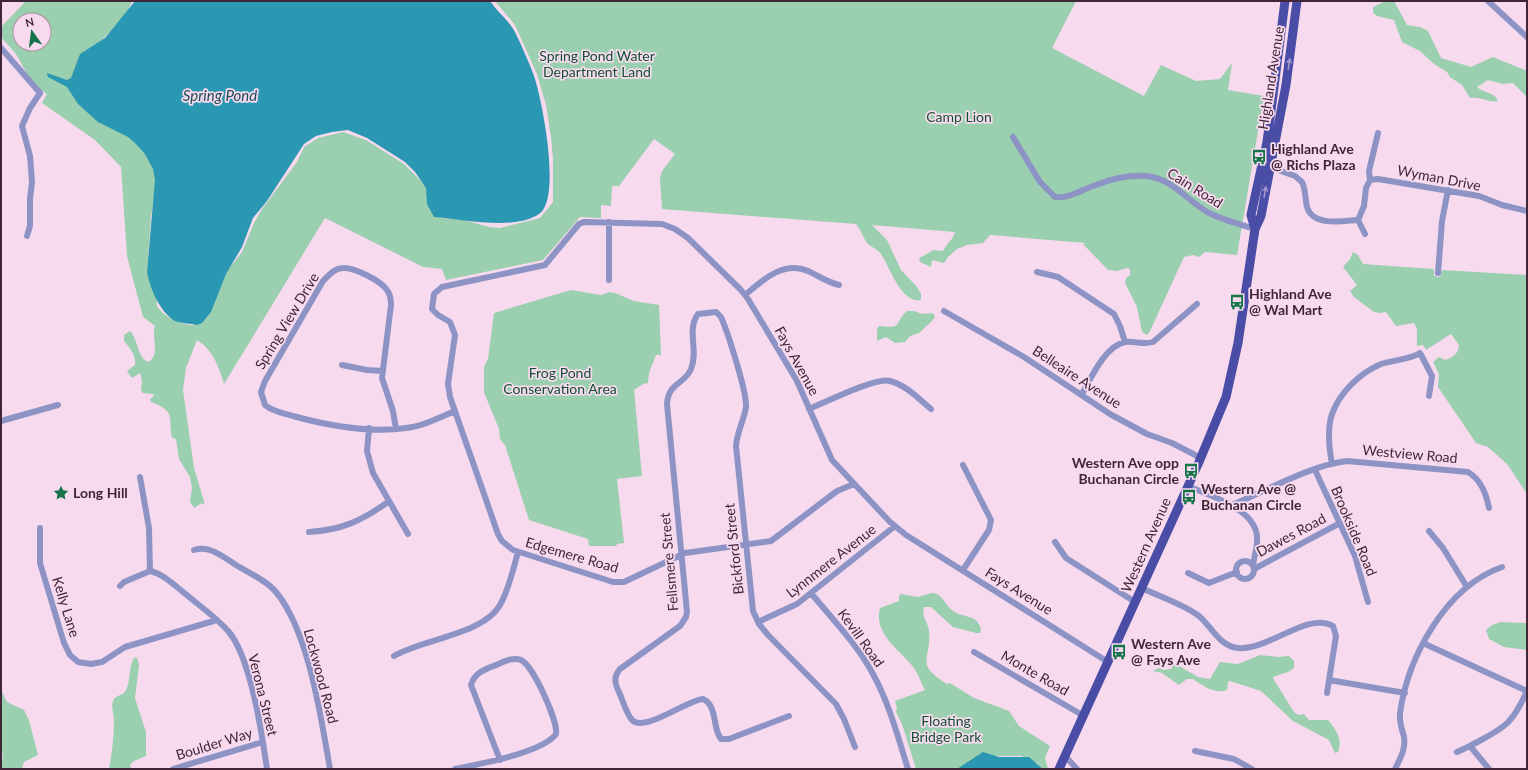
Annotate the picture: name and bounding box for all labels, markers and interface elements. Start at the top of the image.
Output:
north arrow [12,12,52,52]
text: N [24,14,35,29]
street label: Highland Avenue [1254,25,1287,131]
park label: Spring Pond Water Department Land [539,47,655,80]
one-way arrow [1286,58,1292,70]
water label: Spring Pond [183,86,257,104]
park label: Camp Lion [926,108,992,125]
place label: Highland Ave @ Richs Plaza [1271,140,1356,173]
bus stop icon: Highland Ave @ Richs Plaza [1250,148,1268,166]
street label: Wyman Drive [1396,161,1482,194]
street label: Cain Road [1164,164,1226,211]
one-way arrow [1262,186,1268,198]
street label: Spring View Drive [251,269,322,372]
place label: Highland Ave @ Wal Mart [1249,285,1332,318]
bus stop icon: Highland Ave @ Wal Mart [1228,293,1246,311]
street label: Fays Avenue [772,323,823,398]
street label: Belleaire Avenue [1030,342,1125,412]
park label: Frog Pond Conservation Area [503,364,617,397]
street label: Westview Road [1362,441,1458,466]
place label: Western Ave opp Buchanan Circle [1072,454,1180,487]
bus stop icon: Western Ave opp Buchanan Circle [1182,462,1200,480]
place label: Western Ave @ Buchanan Circle [1201,480,1302,513]
street label: Brookside Road [1328,483,1381,578]
place icon: Long Hill [52,484,70,502]
place label: Long Hill [73,484,128,501]
bus stop icon: Western Ave @ Buchanan Circle [1180,488,1198,506]
street label: Western Avenue [1117,495,1174,595]
street label: Bickford Street [720,503,747,596]
street label: Dawes Road [1253,509,1328,560]
street label: Fellsmere Street [656,512,681,612]
street label: Lynnmere Avenue [782,520,879,601]
street label: Edgemere Road [524,533,621,576]
street label: Fays Avenue [982,563,1056,618]
street label: Kelly Lane [49,574,84,639]
street label: Kevill Road [835,605,888,670]
street label: Lockwood Road [301,626,342,725]
place label: Western Ave @ Fays Ave [1131,635,1211,668]
bus stop icon: Western Ave @ Fays Ave [1110,643,1128,661]
street label: Monte Road [998,646,1072,699]
street label: Verona Street [245,652,282,738]
park label: Floating Bridge Park [911,712,982,745]
street label: Boulder Way [174,724,255,763]

